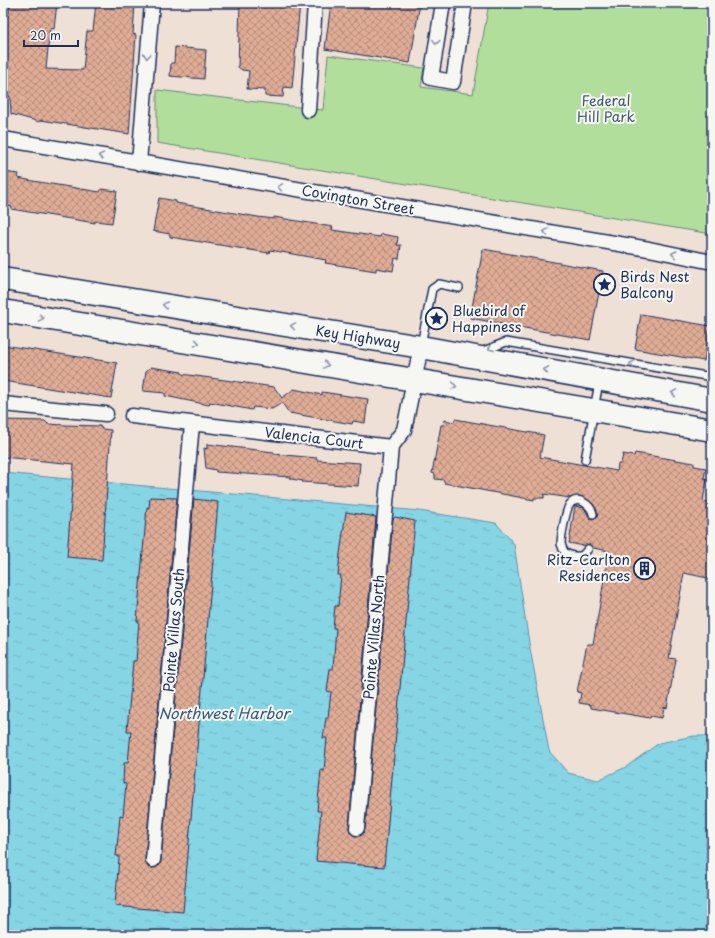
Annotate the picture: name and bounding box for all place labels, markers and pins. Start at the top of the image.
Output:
place label: Birds Nest Balcony [620,266,690,303]
place icon: Birds Nest Balcony [592,272,618,298]
place label: Bluebird of Happiness [452,300,527,337]
place icon: Bluebird of Happiness [423,306,449,332]
place label: Ritz-Carlton Residences [547,549,630,586]
building icon: Ritz-Carlton Residences [632,555,658,581]

